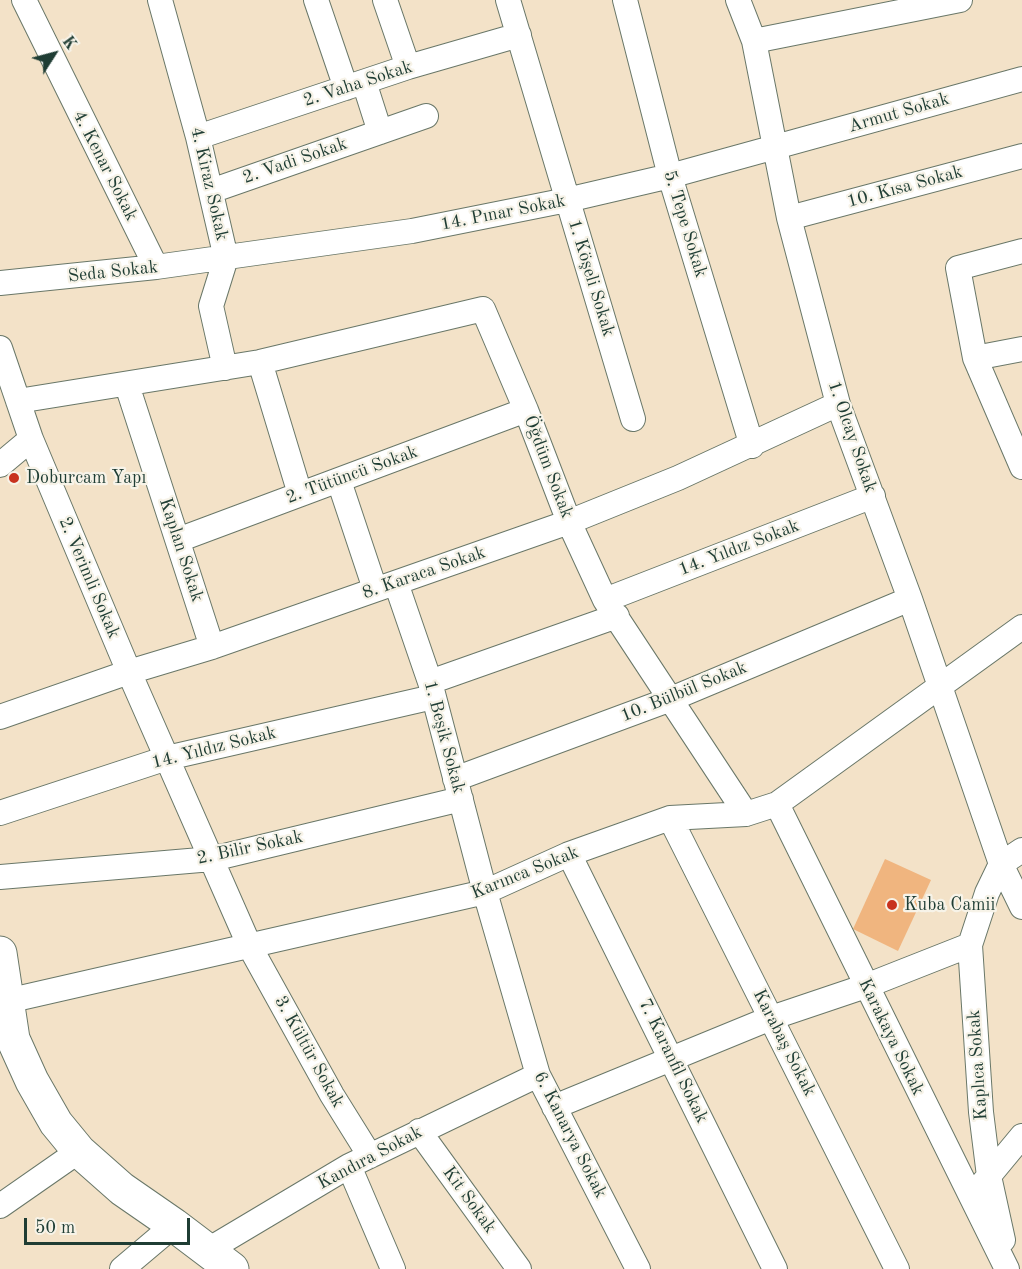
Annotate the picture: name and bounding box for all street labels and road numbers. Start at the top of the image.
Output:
street label: 2. Vaha Sokak [301,56,415,112]
street label: Armut Sokak [846,88,952,138]
street label: 4. Kenar Sokak [68,107,142,225]
street label: 4. Kiraz Sokak [185,125,233,243]
street label: 2. Vadi Sokak [240,133,350,189]
street label: 10. Kısa Sokak [845,161,965,213]
street label: 5. Tepe Sokak [658,168,712,280]
street label: 14. Pınar Sokak [439,190,567,236]
street label: 1. Köşeli Sokak [563,217,619,339]
street label: Seda Sokak [67,257,159,287]
street label: 1. Olcay Sokak [823,378,881,496]
street label: Öğdüm Sokak [519,413,577,521]
street label: 2. Tütüncü Sokak [283,441,421,509]
street label: Kaplan Sokak [154,495,208,605]
street label: 2. Verimli Sokak [54,514,124,642]
street label: 14. Yıldız Sokak [676,515,802,581]
street label: 8. Karaca Sokak [360,542,488,604]
street label: 10. Bülbül Sokak [618,657,750,727]
street label: 1. Beşik Sokak [419,678,469,796]
street label: 14. Yıldız Sokak [150,722,278,774]
street label: 2. Bilir Sokak [195,826,305,870]
street label: Karınca Sokak [468,842,582,904]
street label: Karakaya Sokak [853,975,929,1099]
street label: Karabaş Sokak [748,986,820,1100]
street label: 3. Kültür Sokak [269,992,349,1112]
street label: 7. Karanfil Sokak [633,995,713,1127]
street label: Kaplıca Sokak [963,1009,993,1121]
street label: 6. Kanarya Sokak [529,1068,611,1202]
street label: Kandıra Sokak [314,1121,426,1195]
street label: Kit Sokak [437,1162,501,1238]

